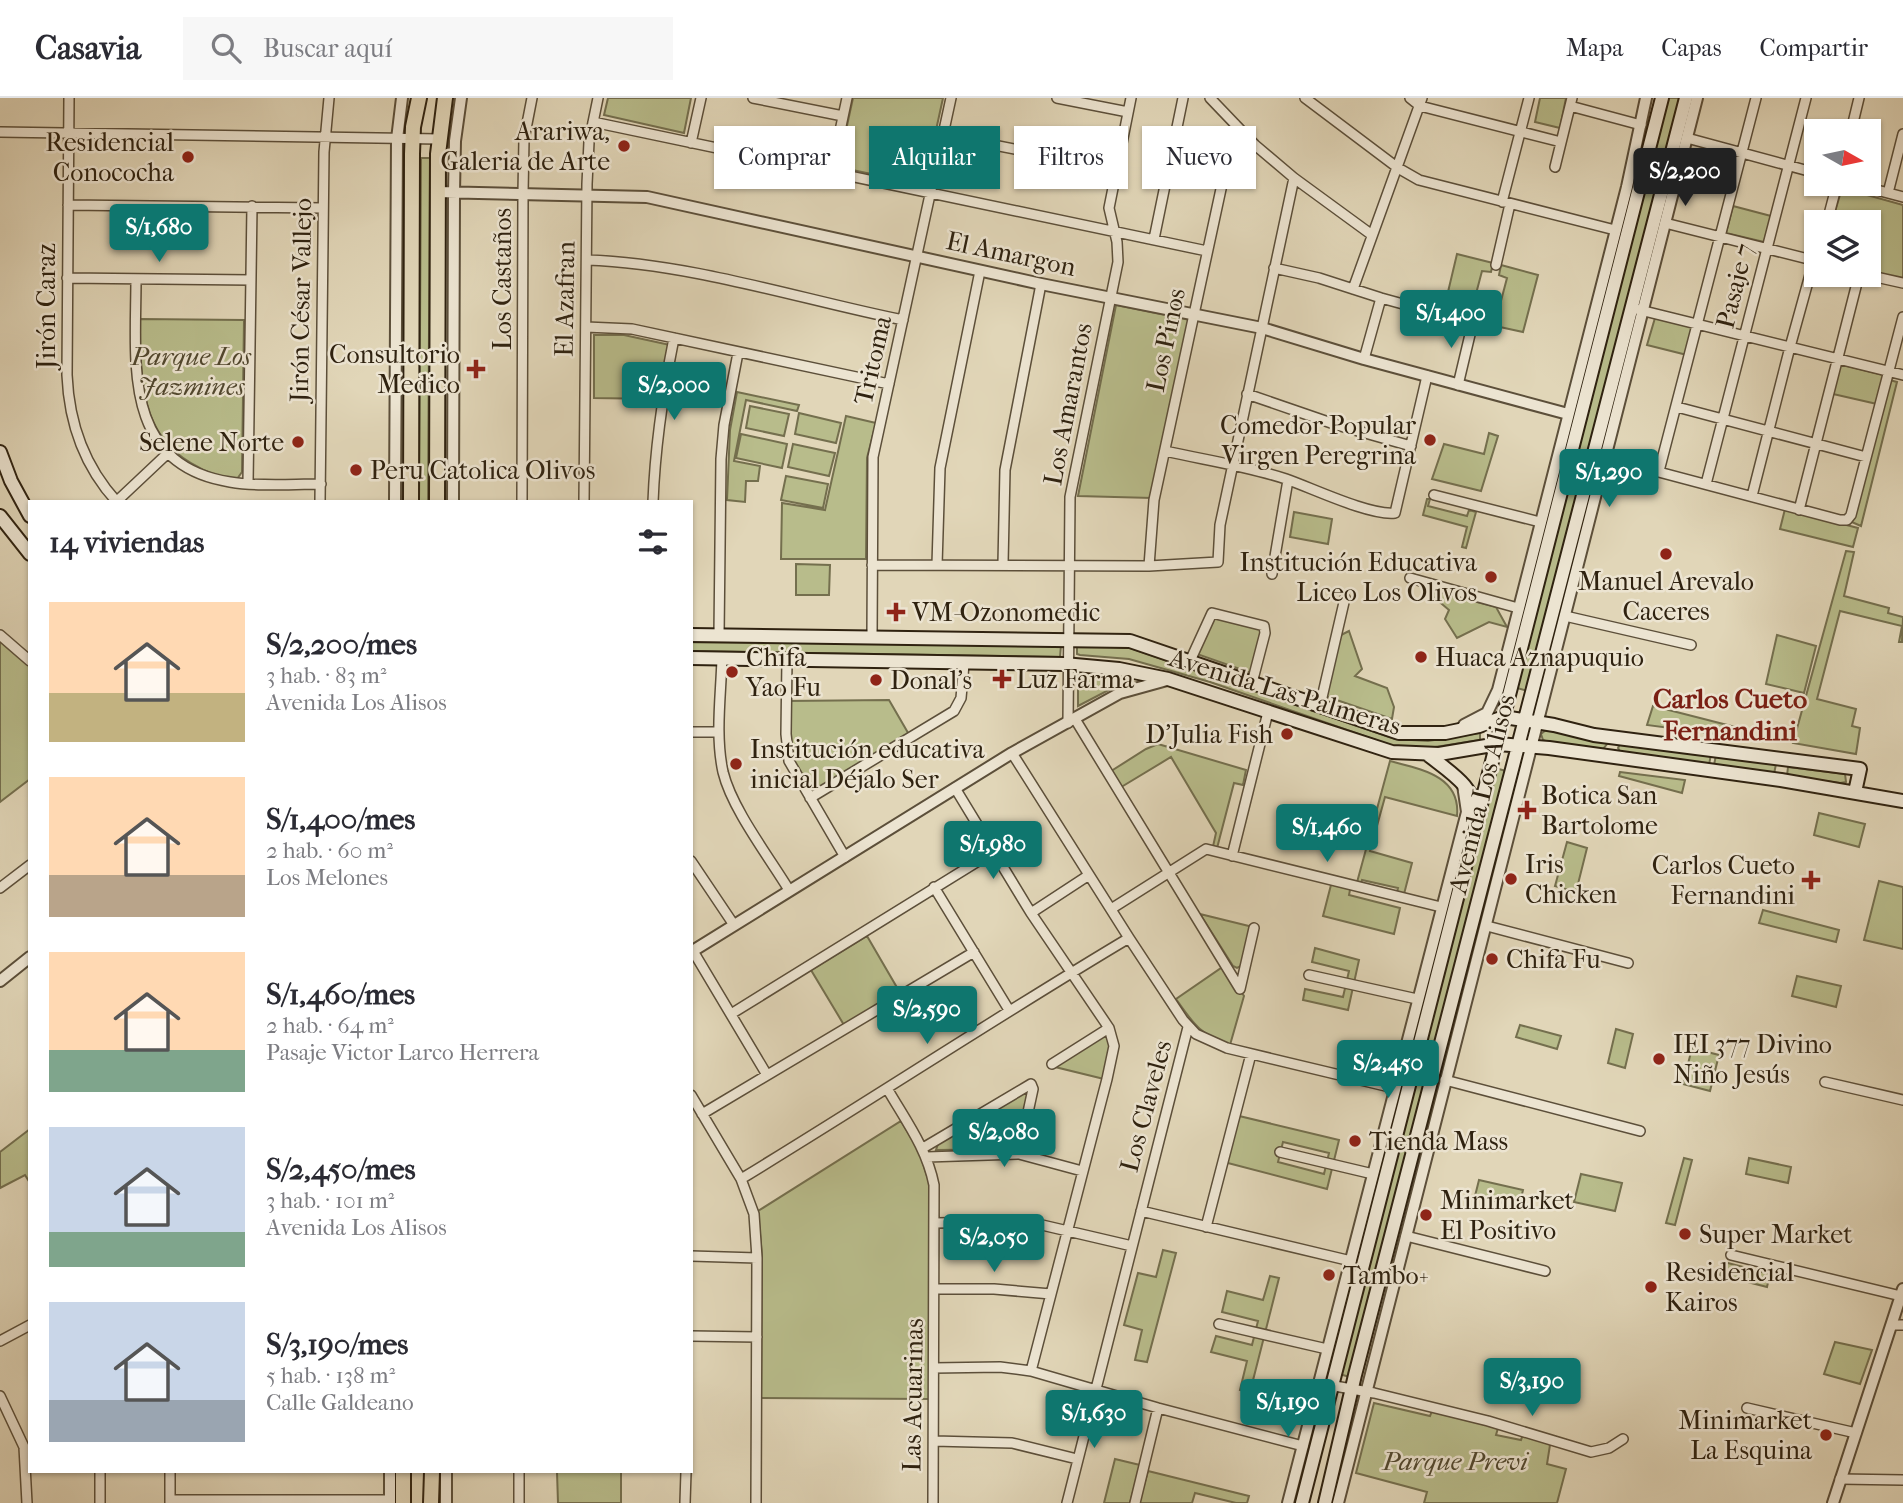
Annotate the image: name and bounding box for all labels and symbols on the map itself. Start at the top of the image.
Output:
place label: Arariwa, Galeria de Arte [441,116,610,177]
north arrow [1804,119,1881,196]
place label: Residencial Conococha [45,127,175,188]
marker: Arariwa, Galeria de Arte [616,138,632,154]
pin: S/2,200 [1620,148,1750,208]
marker: Residencial Conococha [180,149,196,165]
street label: Jirón César Vallejo [284,198,318,404]
pin: S/1,680 [94,204,224,264]
street label: Los Castaños [487,208,518,350]
street label: El Amargon [943,225,1079,283]
street label: Pasaje 7 [1709,240,1761,332]
street label: El Azafran [548,241,582,357]
street label: Jirón Caraz [31,243,62,371]
street label: Los Pinos [1140,285,1192,395]
pin: S/1,400 [1386,290,1516,350]
street label: Tritoma [848,312,898,407]
street label: Los Amarantos [1037,320,1099,488]
place label: Consultorio Medico [329,339,460,400]
park label: Parque Los Jazmines [130,341,252,402]
marker: Consultorio Medico [466,359,486,379]
pin: S/2,000 [609,362,739,422]
place label: Comedor Popular Virgen Peregrina [1220,410,1417,471]
place label: Selene Norte [139,427,284,458]
marker: Comedor Popular Virgen Peregrina [1422,432,1438,448]
marker: Selene Norte [290,434,306,450]
pin: S/1,290 [1544,450,1674,509]
place label: Peru Catolica Olivos [370,455,595,486]
marker: Peru Catolica Olivos [348,462,364,478]
marker: Manuel Arevalo Caceres [1658,546,1674,562]
place label: Institución Educativa Liceo Los Olivos [1239,547,1478,608]
place label: Manuel Arevalo Caceres [1578,566,1754,627]
marker: Institución Educativa Liceo Los Olivos [1483,569,1499,585]
place label: VM-Ozonomedic [911,597,1100,628]
marker: VM-Ozonomedic [886,602,906,622]
place label: Chifa Yao Fu [745,642,821,703]
street label: Avenida Las Palmeras [1164,642,1405,742]
place label: Huaca Aznapuquio [1435,642,1644,673]
marker: Huaca Aznapuquio [1413,649,1429,665]
marker: Chifa Yao Fu [724,664,740,680]
place label: Luz Farma [1016,664,1135,695]
place label: Donal's [890,665,972,696]
marker: Luz Farma [994,671,1010,687]
marker: Donal's [868,672,884,688]
district label: Carlos Cueto Fernandini [1653,682,1807,747]
street label: Avenida Los Alisos [1442,691,1522,898]
place label: D'Julia Fish [1145,719,1273,750]
marker: D'Julia Fish [1279,726,1295,742]
place label: Institución educativa inicial Déjalo Ser [750,734,985,795]
marker: Institución educativa inicial Déjalo Ser [728,756,744,772]
place label: Botica San Bartolome [1541,780,1658,841]
marker: Botica San Bartolome [1519,802,1535,818]
pin: S/1,460 [1262,804,1392,864]
pin: S/1,980 [928,822,1058,881]
place label: Iris Chicken [1525,849,1617,910]
place label: Carlos Cueto Fernandini [1652,850,1795,911]
marker: Carlos Cueto Fernandini [1801,870,1821,890]
marker: Iris Chicken [1503,871,1519,887]
place label: Chifa Fu [1506,944,1601,975]
marker: Chifa Fu [1484,951,1500,967]
pin: S/2,590 [862,986,992,1046]
place label: IEI 377 Divino Niño Jesús [1673,1029,1832,1090]
street label: Los Claveles [1114,1037,1178,1175]
pin: S/2,450 [1323,1040,1453,1100]
marker: IEI 377 Divino Niño Jesús [1651,1051,1667,1067]
pin: S/2,080 [939,1110,1069,1169]
place label: Tienda Mass [1369,1126,1508,1157]
marker: Tienda Mass [1347,1133,1363,1149]
place label: Minimarket El Positivo [1440,1185,1575,1246]
marker: Minimarket El Positivo [1418,1207,1434,1223]
pin: S/2,050 [929,1214,1059,1274]
place label: Super Market [1699,1219,1853,1250]
marker: Super Market [1677,1226,1693,1242]
place label: Residencial Kairos [1665,1257,1794,1318]
place label: Tambo+ [1343,1260,1429,1291]
marker: Tambo+ [1321,1267,1337,1283]
marker: Residencial Kairos [1643,1279,1659,1295]
street label: Las Acuarinas [896,1318,930,1472]
pin: S/3,190 [1467,1358,1597,1418]
pin: S/1,190 [1223,1380,1353,1439]
pin: S/1,630 [1029,1390,1159,1450]
place label: Minimarket La Esquina [1678,1405,1813,1466]
marker: Minimarket La Esquina [1818,1427,1834,1443]
park label: Parque Previ [1381,1446,1529,1477]

